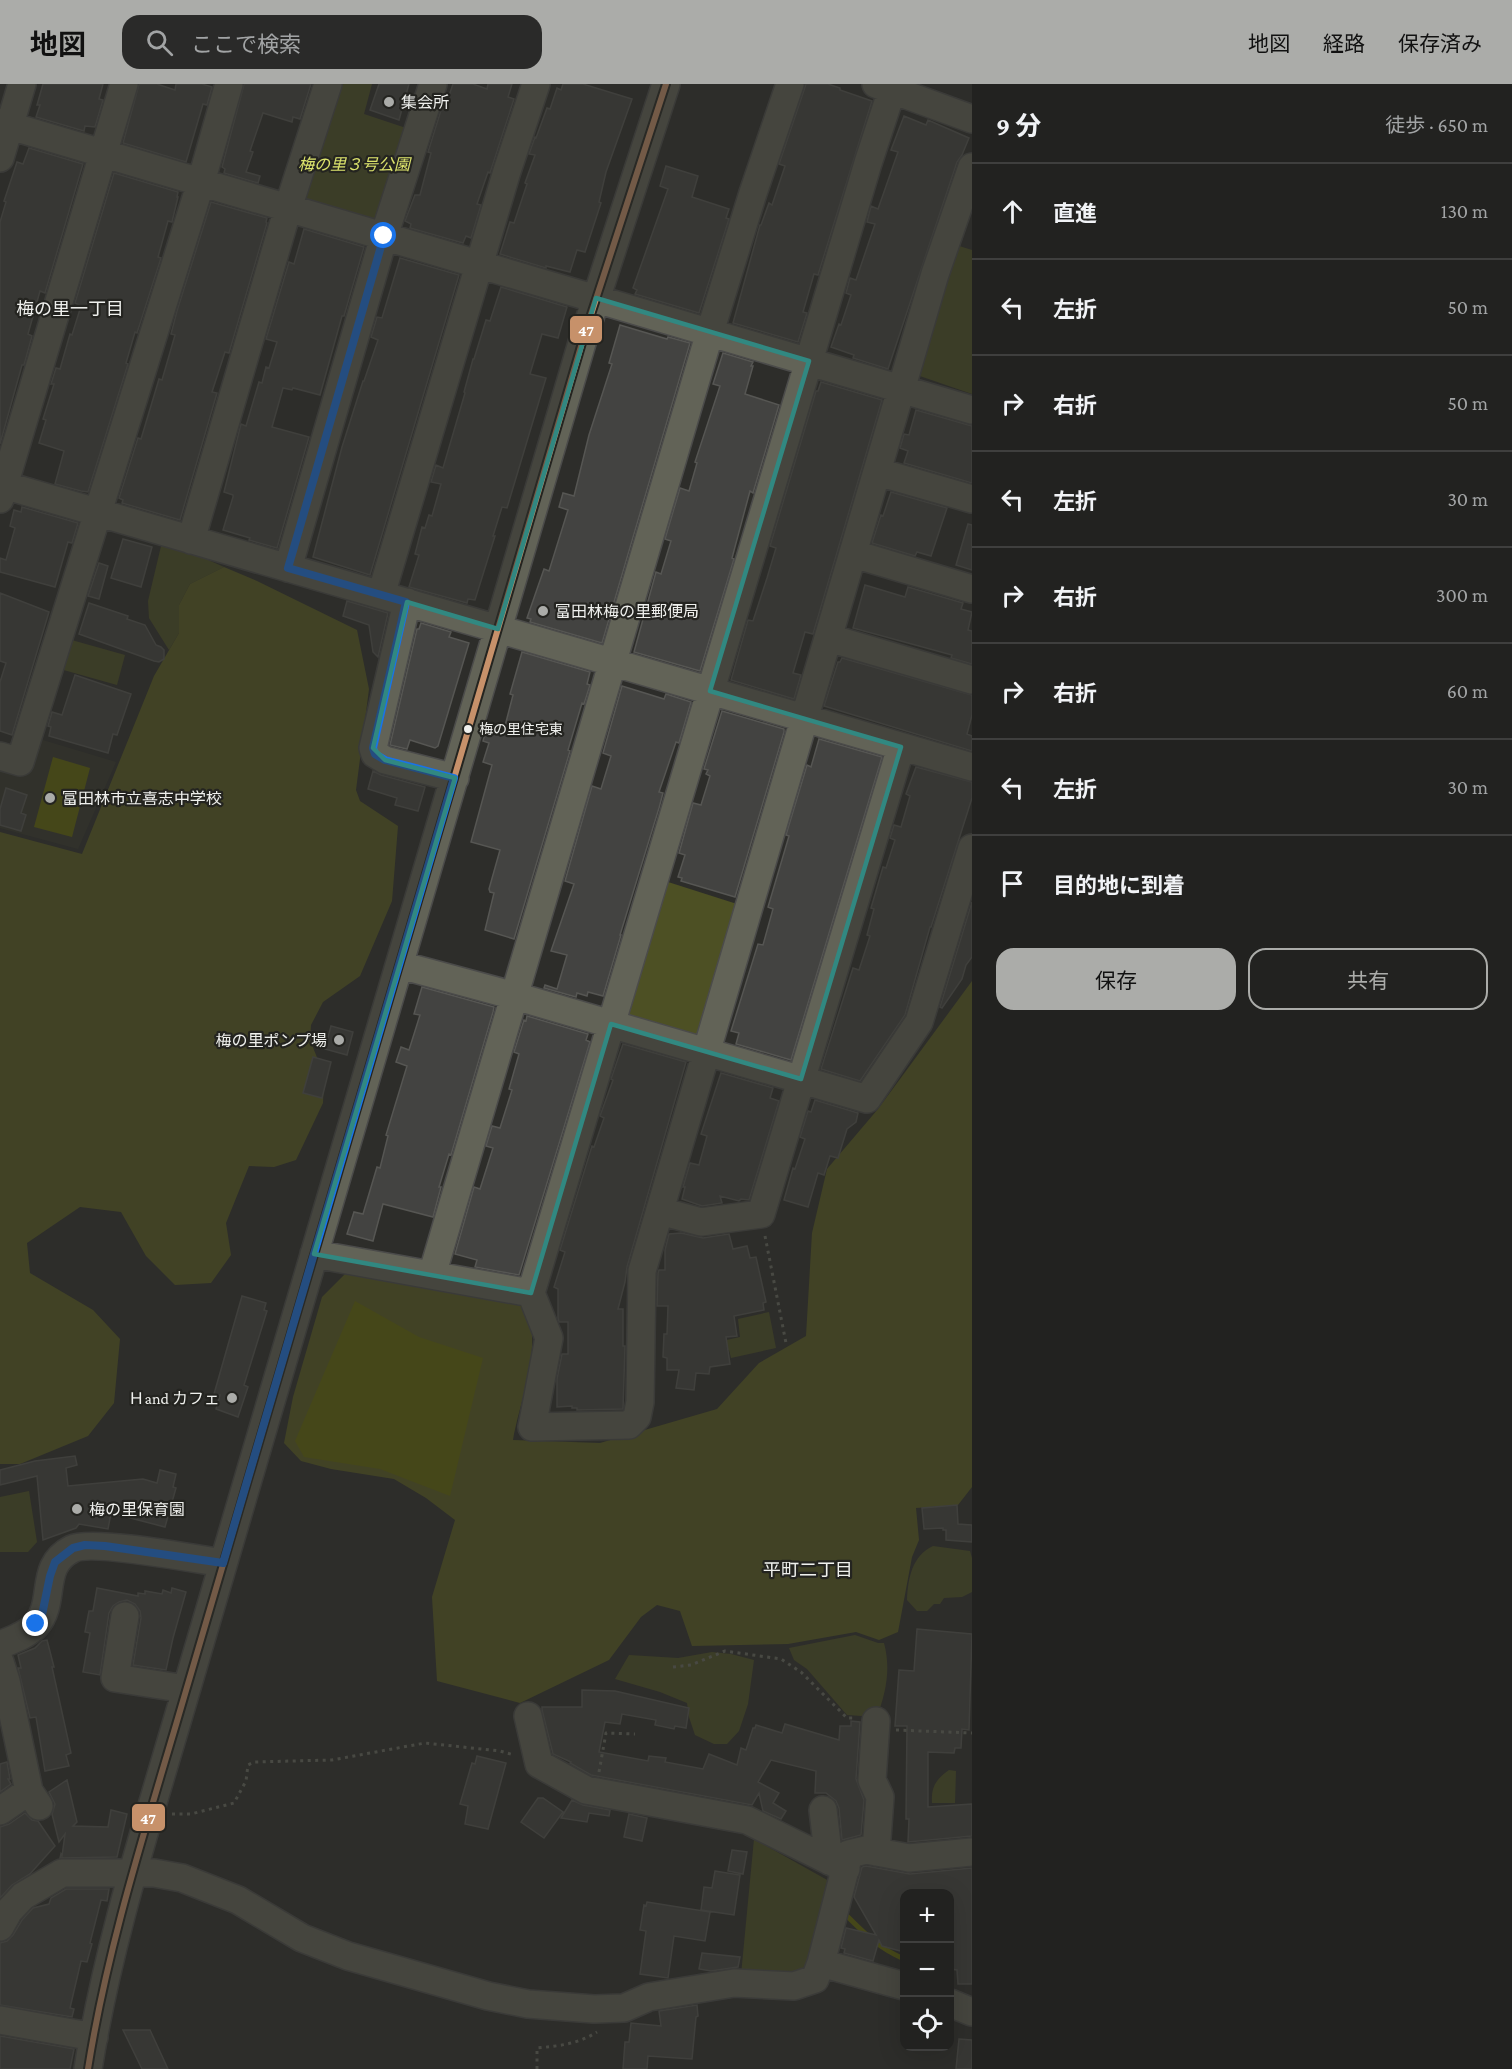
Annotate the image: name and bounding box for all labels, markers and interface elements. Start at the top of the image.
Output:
search box [122,15,542,69]
icon: search [143,26,176,59]
text: 地図 [30,29,86,60]
text: ここで検索 [191,32,301,57]
text: 地図 [1248,32,1290,56]
text: 経路 [1323,32,1365,56]
text: 保存済み [1398,32,1482,56]
place label: 集会所 [401,94,449,111]
marker: 集会所 [382,95,396,109]
text: 9 分 [996,112,1041,141]
text: 徒歩 · 650 m [1385,114,1488,136]
park label: 梅の里３号公園 [298,156,412,173]
icon: ahead [996,195,1029,228]
text: 130 m [1441,200,1488,222]
text: 直進 [1053,201,1097,226]
route start [370,222,396,248]
icon: left [996,291,1029,324]
text: 50 m [1447,296,1488,318]
text: 左折 [1053,297,1097,322]
district label: 梅の里一丁目 [16,299,124,319]
line badge: 47 [569,315,603,344]
text: 47 [578,322,594,339]
icon: right [996,387,1029,420]
text: 50 m [1447,392,1488,414]
text: 右折 [1053,393,1097,418]
icon: left [996,483,1029,516]
text: 30 m [1447,488,1488,510]
text: 左折 [1053,489,1097,514]
icon: right [996,579,1029,612]
text: 300 m [1436,584,1488,606]
text: 右折 [1053,585,1097,610]
place label: 富田林梅の里郵便局 [555,603,699,620]
marker: 富田林梅の里郵便局 [536,604,550,618]
icon: right [996,675,1029,708]
text: 60 m [1447,680,1488,702]
text: 右折 [1053,681,1097,706]
place label: 梅の里住宅東 [479,721,563,737]
marker: 梅の里住宅東 [462,723,474,735]
icon: left [996,771,1029,804]
text: 30 m [1447,776,1488,798]
text: 左折 [1053,777,1097,802]
place label: 富田林市立喜志中学校 [62,790,222,807]
marker: 富田林市立喜志中学校 [43,791,57,805]
icon: arrive [996,867,1029,900]
text: 目的地に到着 [1053,873,1185,898]
button: 保存 [996,948,1236,1010]
button: 共有 [1248,948,1488,1010]
place label: 梅の里ポンプ場 [215,1032,327,1049]
marker: 梅の里ポンプ場 [332,1033,346,1047]
place label: Ｈand カフェ [129,1390,220,1407]
marker: Ｈand カフェ [225,1391,239,1405]
place label: 梅の里保育園 [89,1501,185,1518]
marker: 梅の里保育園 [70,1502,84,1516]
district label: 平町二丁目 [763,1560,853,1580]
route end [22,1610,48,1636]
line badge: 47 [131,1803,166,1832]
text: 47 [140,1810,156,1827]
map controls [900,1889,954,2051]
button: + [900,1889,954,1943]
button: − [900,1943,954,1997]
button: locate [900,1997,954,2051]

